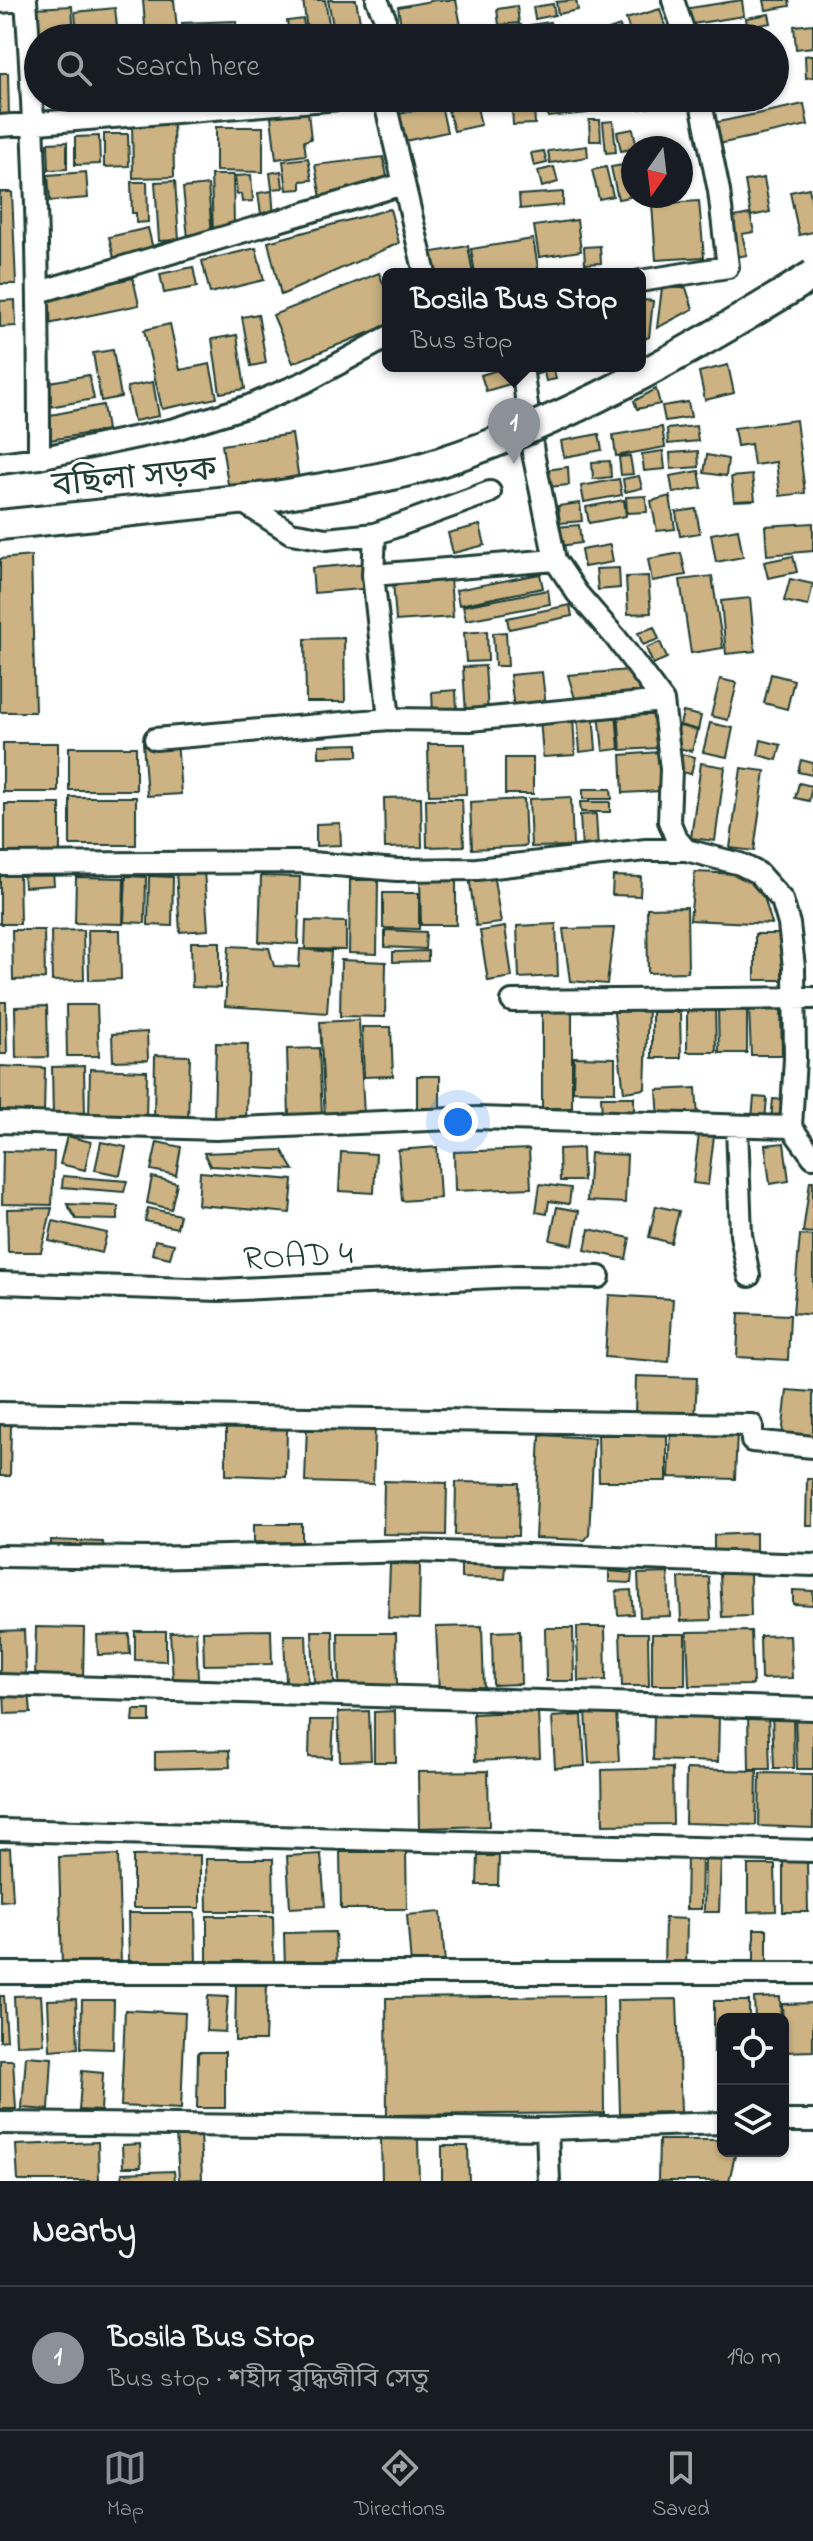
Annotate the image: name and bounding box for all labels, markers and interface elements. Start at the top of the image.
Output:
search box [24,24,789,112]
icon: search [52,46,96,90]
text: Search here [116,46,260,90]
north arrow [621,136,693,208]
popup [382,268,646,372]
text: Bosila Bus Stop [411,279,617,323]
text: Bus stop [411,323,512,361]
pin: 1 [488,398,540,464]
street label: বছিলা সড়ক [49,445,220,513]
your location [438,1102,478,1142]
street label: ROAD 4 [242,1230,354,1286]
map controls [717,2013,789,2157]
button: locate [717,2013,789,2085]
button: layers [717,2085,789,2157]
text: Nearby [32,2208,136,2258]
text: Bosila Bus Stop [108,2317,315,2361]
text: 1 [54,2339,62,2377]
text: 190 m [727,2339,781,2377]
text: Bus stop · শহীদ বুদ্ধিজীবি সেতু [108,2361,429,2399]
tab: Map [103,2446,147,2526]
tab: Directions [354,2446,445,2526]
tab: Saved [652,2446,710,2526]

